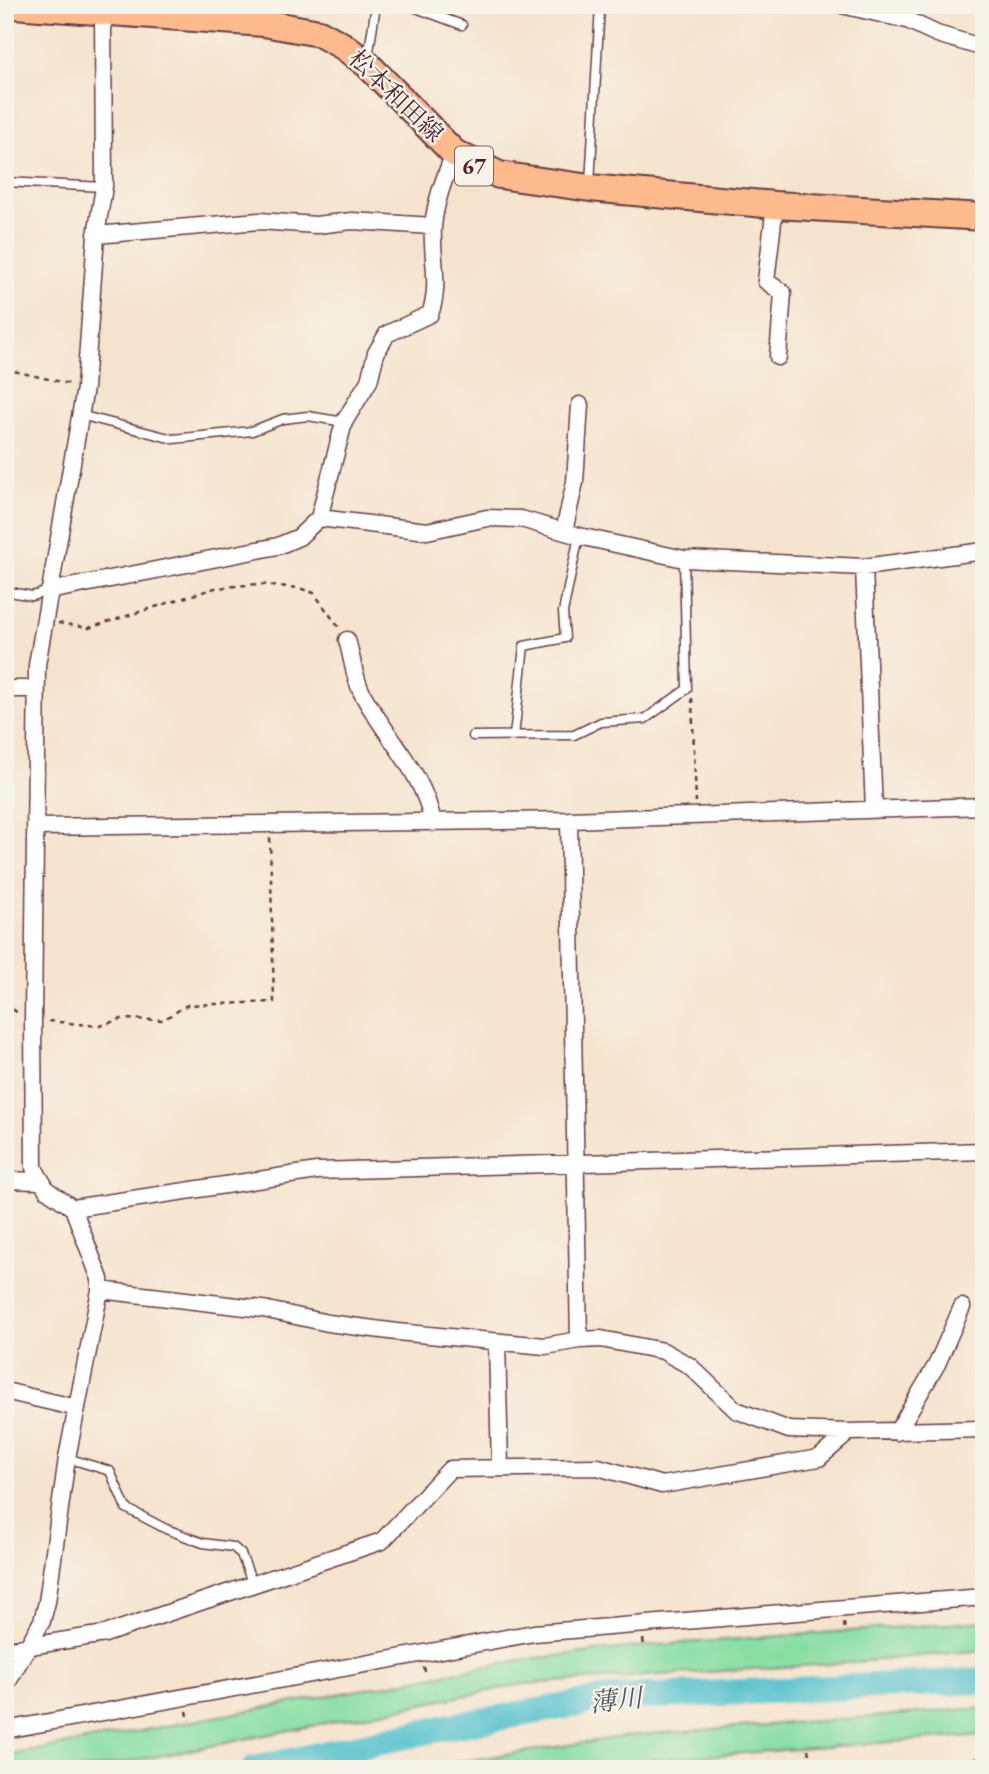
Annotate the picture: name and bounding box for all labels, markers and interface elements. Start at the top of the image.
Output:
street label: 松本和田線 [342,43,450,148]
road number: 67 [455,146,493,186]
water label: 薄川 [588,1680,647,1720]

